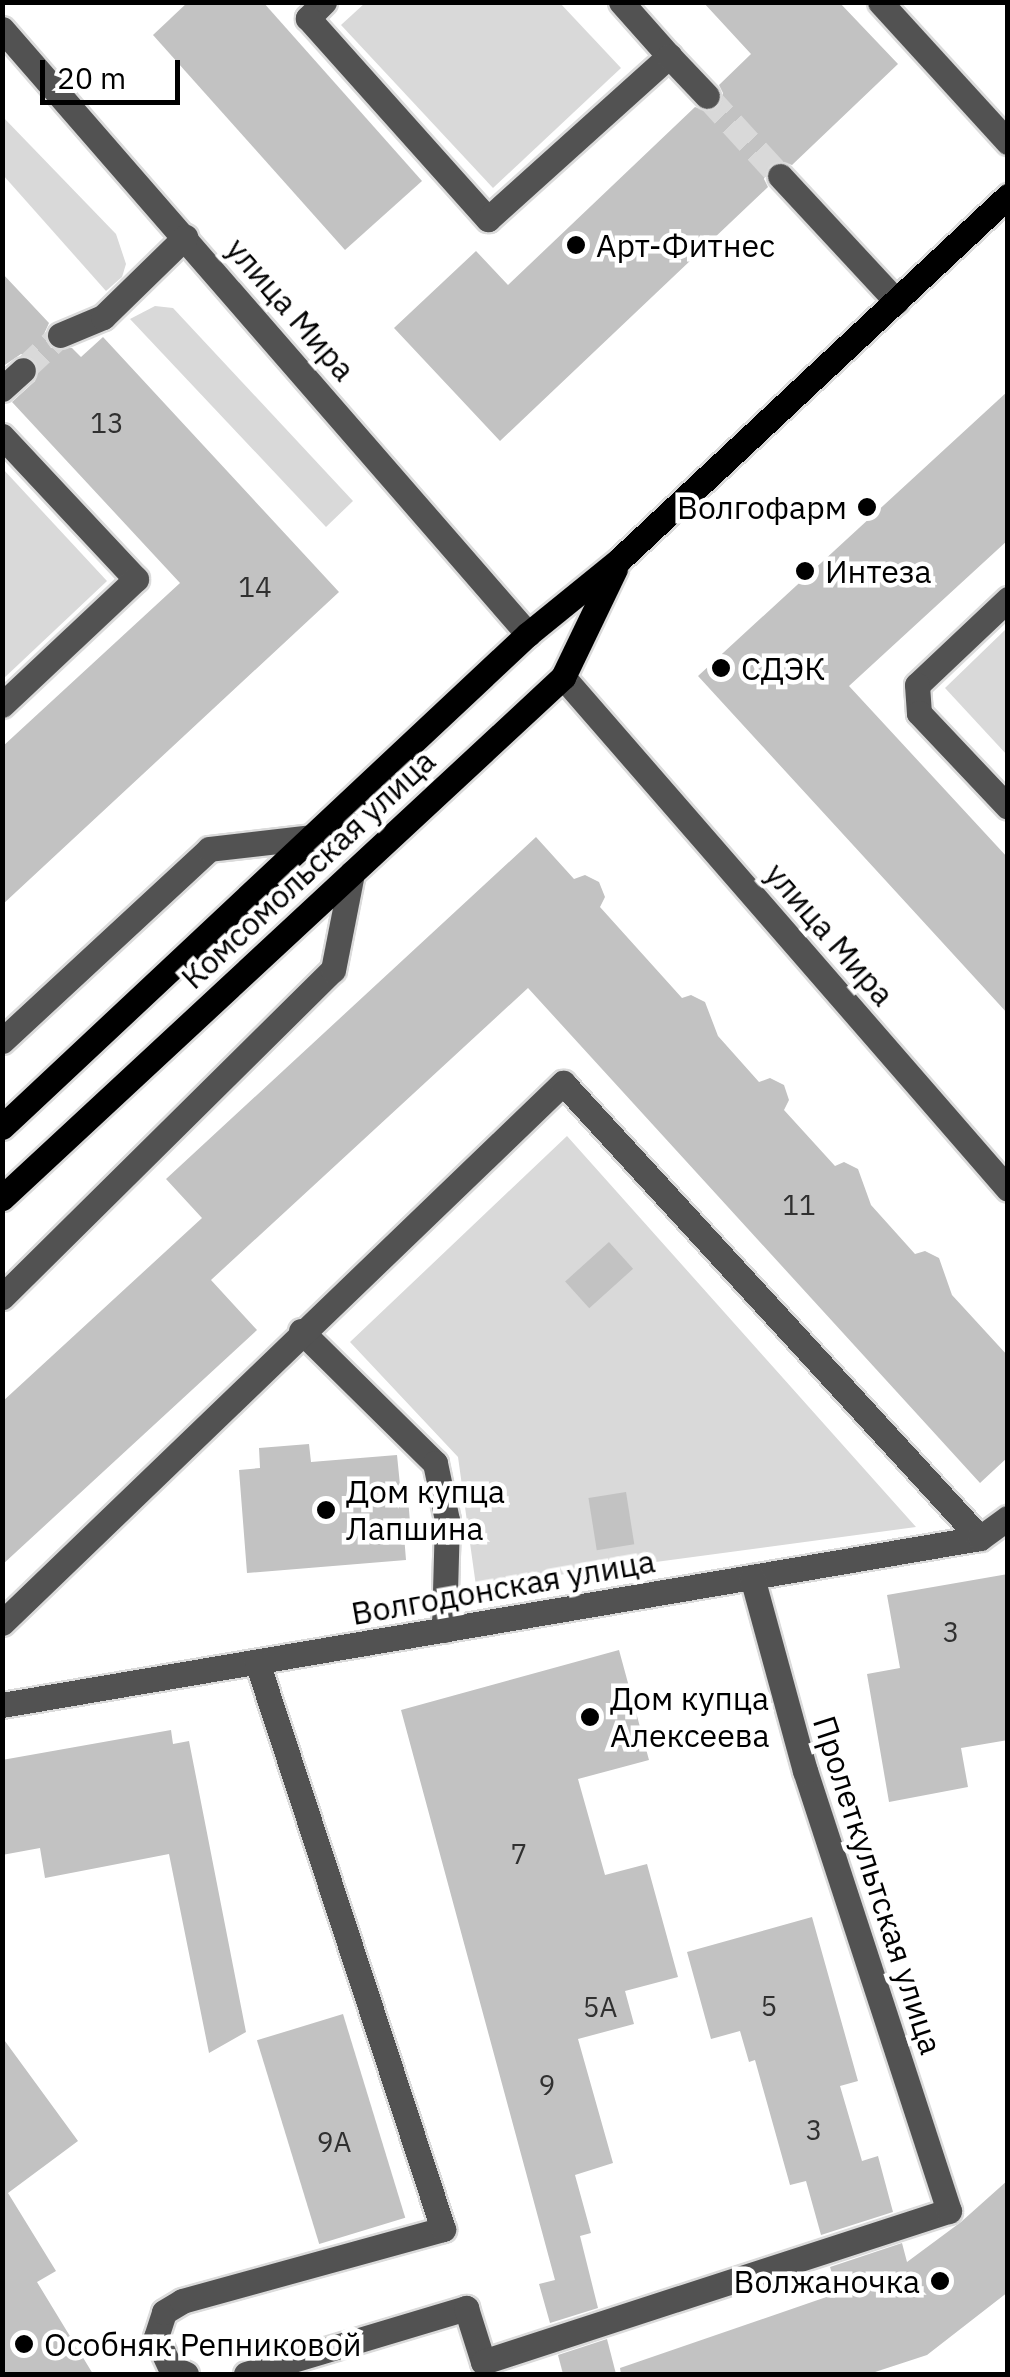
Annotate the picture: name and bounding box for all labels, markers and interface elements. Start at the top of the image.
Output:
scale bar [45,40,185,102]
text: 20 m [57,58,126,97]
place label: Арт-Фитнес [596,226,775,264]
street label: улица Мира [219,230,363,388]
marker: Арт-Фитнес [565,234,587,256]
house number: 13 [90,406,124,440]
place label: Волгофарм [677,488,847,526]
marker: Волгофарм [856,496,878,518]
place label: Интеза [825,552,932,590]
marker: Интеза [794,560,816,582]
house number: 14 [238,570,272,604]
place label: СДЭК [741,649,825,687]
marker: СДЭК [710,657,732,679]
street label: Комсомольская улица [173,741,443,997]
street label: улица Мира [758,855,902,1013]
house number: 11 [782,1188,816,1222]
place label: Дом купца Лапшина [346,1473,505,1548]
marker: Дом купца Лапшина [315,1499,337,1521]
street label: Волгодонская улица [348,1541,658,1633]
house number: 3 [943,1615,959,1649]
place label: Дом купца Алексеева [610,1680,770,1755]
marker: Дом купца Алексеева [579,1706,601,1728]
street label: Пролеткультская улица [805,1711,951,2059]
house number: 7 [511,1837,527,1871]
house number: 5 [761,1989,777,2023]
house number: 5А [583,1990,617,2024]
house number: 9 [539,2068,555,2102]
house number: 3 [806,2113,822,2147]
house number: 9А [317,2125,351,2159]
place label: Волжаночка [734,2262,920,2300]
marker: Волжаночка [929,2270,951,2292]
place label: Особняк Репниковой [44,2325,362,2363]
marker: Особняк Репниковой [13,2333,35,2355]

